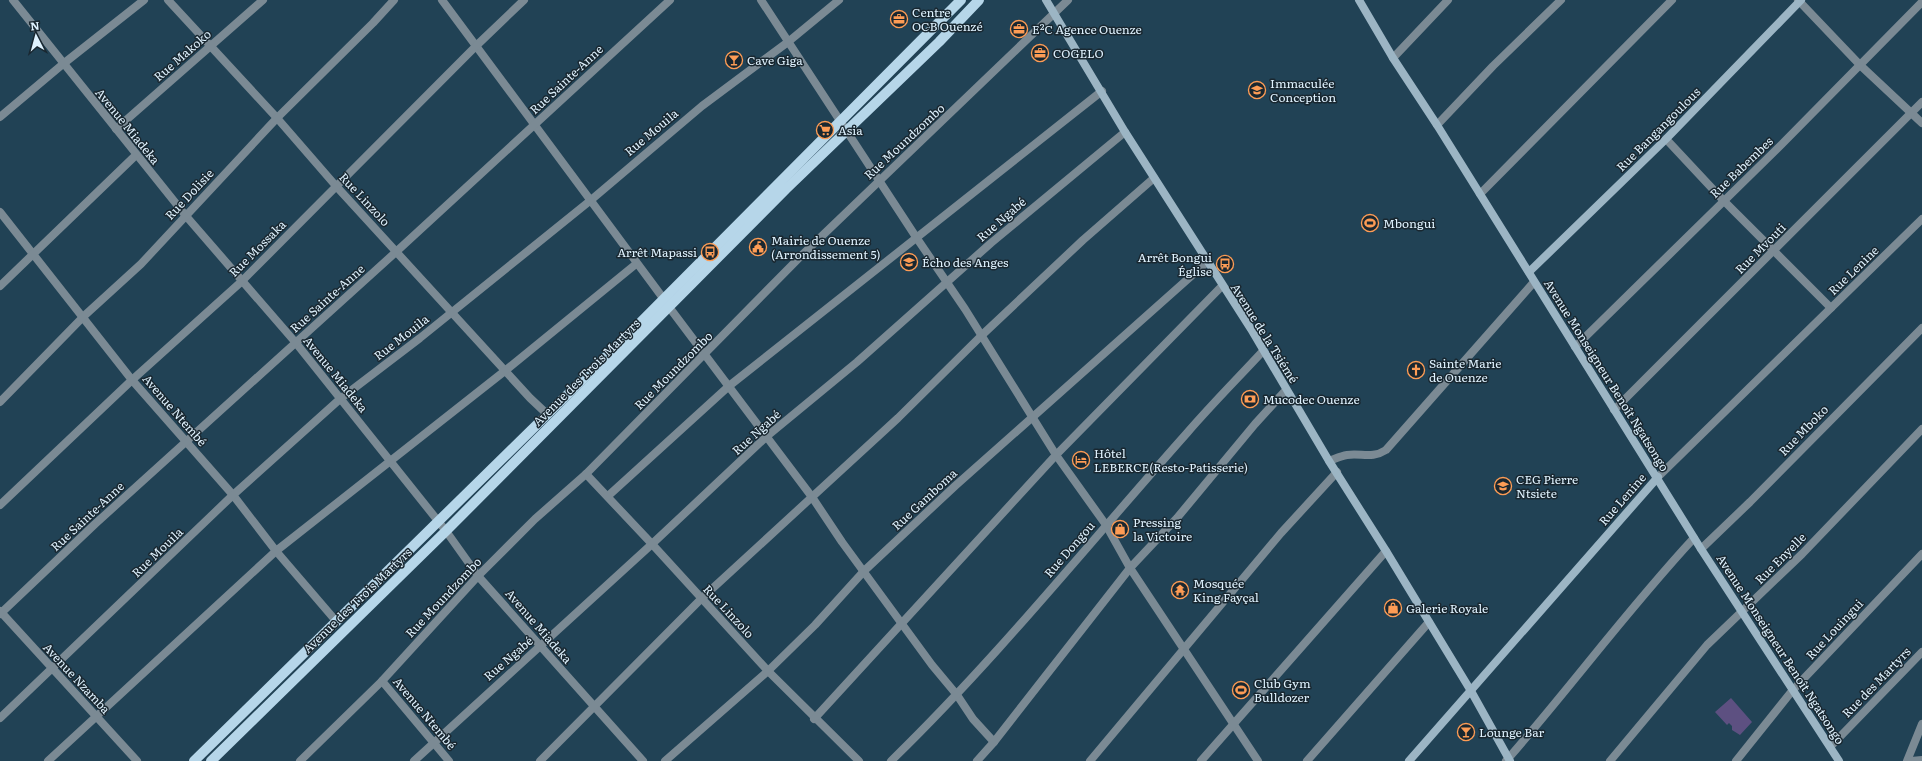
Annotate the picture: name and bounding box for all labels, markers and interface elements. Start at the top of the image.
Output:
place label: Centre OCB Ouenzé [912,3,983,35]
office icon: Centre OCB Ouenzé [889,9,909,29]
north arrow [16,16,56,56]
text: N [29,17,40,33]
office icon: E²C Agence Ouenze [1009,19,1029,39]
place label: E²C Agence Ouenze [1032,20,1142,38]
street label: Rue Makoko [149,25,215,85]
street label: Rue Sainte-Anne [525,40,607,118]
office icon: COGELO [1030,43,1050,63]
place label: COGELO [1053,44,1104,62]
bar icon: Cave Giga [724,50,744,70]
place label: Cave Giga [747,51,803,69]
place label: Immaculée Conception [1270,74,1336,106]
school or university icon: Immaculée Conception [1247,80,1267,100]
street label: Rue Bangangoulous [1612,82,1705,175]
street label: Avenue Miadeka [91,84,165,169]
street label: Rue Moundzombo [860,99,948,183]
street label: Rue Mouila [620,104,682,160]
supermarket icon: Asia [815,120,835,140]
place label: Asia [838,121,863,139]
street label: Rue Babembes [1705,132,1777,202]
street label: Rue Dolisie [161,164,217,224]
street label: Rue Linzolo [335,168,395,230]
street label: Rue Ngabé [972,193,1030,245]
sports icon: Mbongui [1360,213,1380,233]
place label: Mbongui [1383,214,1435,232]
street label: Rue Mossaka [224,215,290,281]
street label: Rue Mvouti [1731,219,1789,277]
place label: Mairie de Ouenze (Arrondissement 5) [771,231,880,263]
public building icon: Mairie de Ouenze (Arrondissement 5) [748,237,768,257]
street label: Rue Lenine [1824,241,1882,299]
bus stop icon: Arrêt Mapassi [700,242,720,262]
place label: Arrêt Mapassi [617,243,697,261]
place label: Arrêt Bongui Église [1138,248,1212,280]
school or university icon: Écho des Anges [899,252,919,272]
place label: Écho des Anges [922,253,1009,271]
bus stop icon: Arrêt Bongui Église [1215,254,1235,274]
street label: Rue Sainte-Anne [286,260,368,336]
street label: Avenue Monseigneur Benoît Ngatsongo [1540,275,1674,475]
street label: Avenue de la Tsiémé [1227,280,1303,386]
street label: Rue Mouila [370,309,433,364]
street label: Avenue des Trois Martyrs [528,314,644,430]
street label: Rue Moundzombo [630,327,716,413]
street label: Avenue Miadeka [299,332,373,417]
place label: Sainte Marie de Ouenze [1429,354,1502,386]
church icon: Sainte Marie de Ouenze [1406,360,1426,380]
street label: Avenue Ntembé [139,370,211,450]
bank icon: Mucodec Ouenze [1240,389,1260,409]
place label: Mucodec Ouenze [1263,390,1360,408]
street label: Rue Mboko [1774,401,1832,459]
street label: Rue Ngabé [728,405,784,459]
place label: Hôtel LEBERCE(Resto-Patisserie) [1094,444,1248,476]
hotel icon: Hôtel LEBERCE(Resto-Patisserie) [1071,450,1091,470]
street label: Rue Gamboma [887,464,961,534]
street label: Rue Lenine [1594,469,1650,529]
place label: CEG Pierre Ntsiete [1516,470,1578,502]
school or university icon: CEG Pierre Ntsiete [1493,476,1513,496]
street label: Rue Sainte-Anne [46,477,128,555]
place label: Pressing la Victoire [1133,513,1192,545]
street label: Rue Dongou [1039,517,1099,581]
shop icon: Pressing la Victoire [1110,519,1130,539]
street label: Rue Mouila [127,522,187,581]
street label: Rue Enyelle [1750,528,1810,588]
street label: Avenue des Trois Martyrs [299,543,416,657]
street label: Avenue Monseigneur Benoît Ngatsongo [1713,550,1849,748]
street label: Rue Moundzombo [401,553,485,641]
place label: Mosquée King Fayçal [1193,574,1259,606]
street label: Rue Linzolo [699,580,759,642]
temple icon: Mosquée King Fayçal [1170,580,1190,600]
street label: Avenue Miadeka [501,585,577,668]
street label: Rue Louingui [1801,595,1867,663]
shop icon: Galerie Royale [1383,598,1403,618]
place label: Galerie Royale [1406,599,1488,617]
street label: Rue Ngabé [479,632,537,684]
street label: Avenue Nzamba [39,638,115,718]
street label: Rue des Martyrs [1838,642,1915,721]
street label: Avenue Ntembé [389,673,461,753]
place label: Club Gym Bulldozer [1254,674,1311,706]
sports icon: Club Gym Bulldozer [1231,680,1251,700]
bar icon: Lounge Bar [1456,722,1476,742]
place label: Lounge Bar [1479,723,1545,741]

